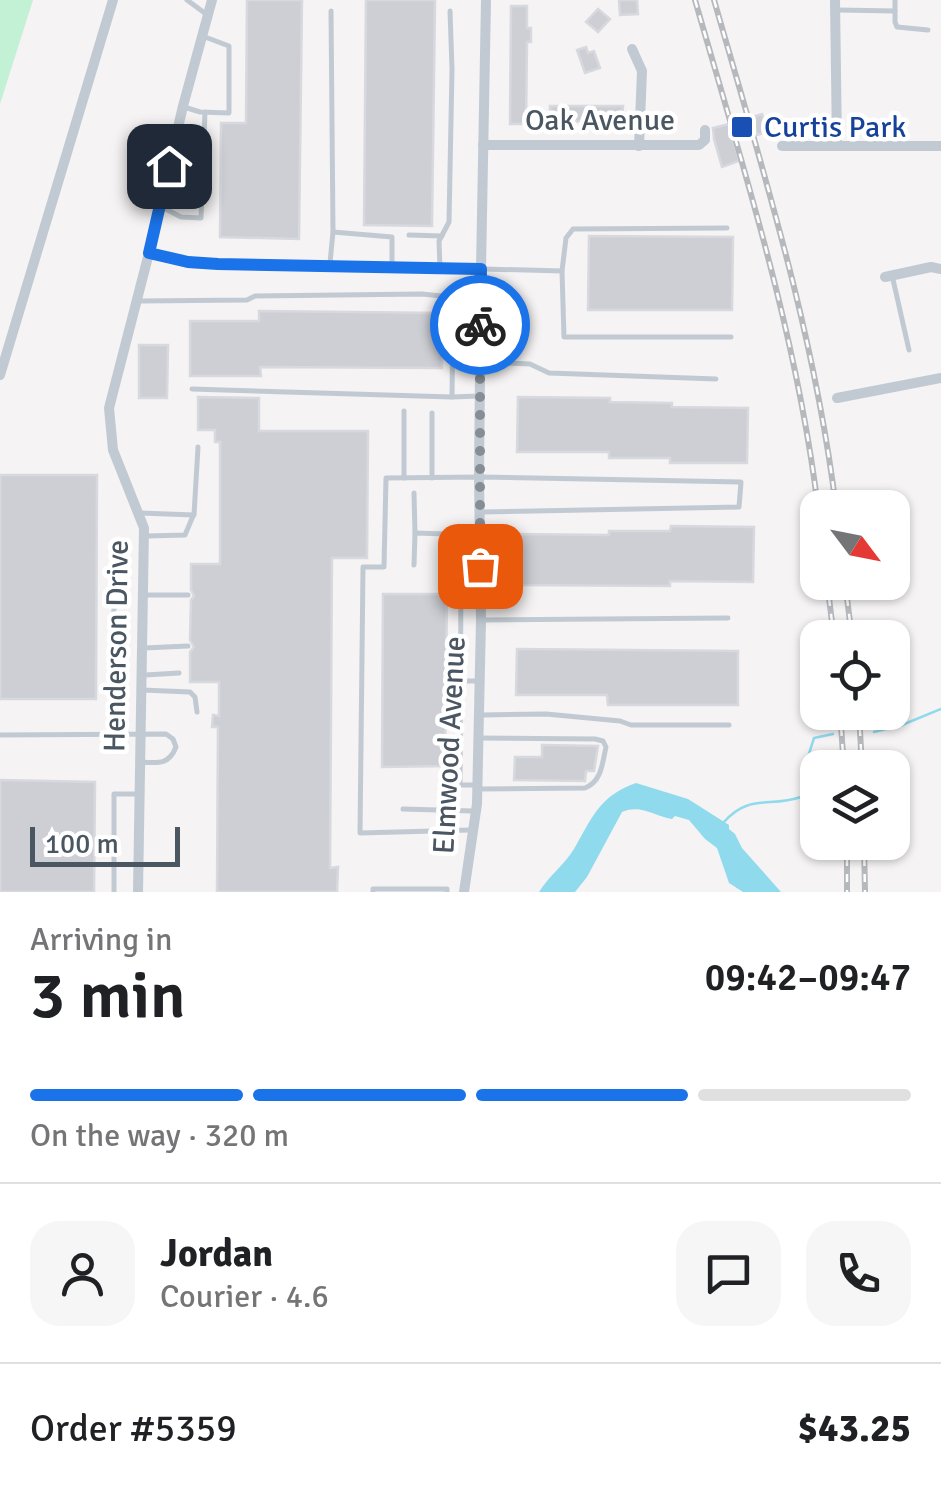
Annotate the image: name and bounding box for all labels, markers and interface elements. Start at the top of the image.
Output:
street label: Oak Avenue [525,102,675,139]
place label: Curtis Park [764,109,906,146]
marker: Curtis Park [729,114,755,140]
pin [127,124,212,209]
icon: home [142,139,197,194]
courier [430,275,530,375]
icon: bike [453,298,508,353]
north arrow [800,490,910,600]
map controls [800,490,910,860]
pin [438,524,523,609]
icon: bag [453,539,508,594]
street label: Henderson Drive [96,540,137,753]
button: locate [800,620,910,730]
street label: Elmwood Avenue [425,635,474,855]
button: layers [800,750,910,860]
scale bar [30,822,180,866]
text: 100 m [45,827,119,861]
text: Arriving in [30,920,172,959]
text: 09:42–09:47 [705,954,911,1001]
text: 3 min [30,956,186,1036]
text: On the way · 320 m [30,1116,289,1155]
button: person [30,1221,135,1326]
button: chat [676,1221,781,1326]
button: phone [806,1221,911,1326]
text: Jordan [160,1230,273,1277]
text: Courier · 4.6 [160,1277,329,1316]
text: Order #5359 [30,1405,237,1452]
text: $43.25 [798,1405,911,1452]

